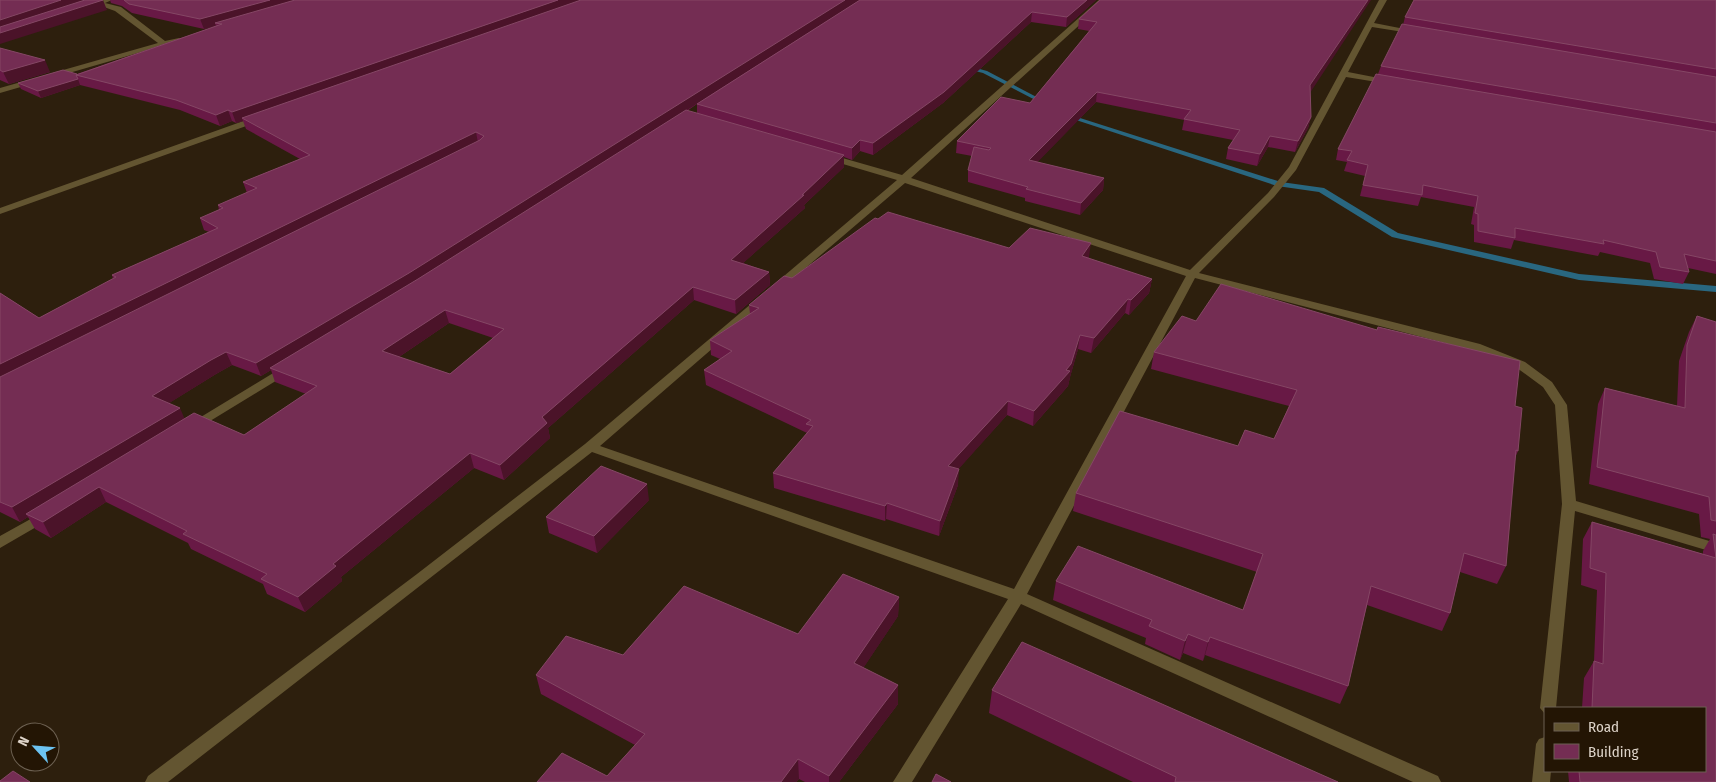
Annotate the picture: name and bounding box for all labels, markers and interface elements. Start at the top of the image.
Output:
legend [1544,707,1706,772]
text: Road [1588,718,1619,736]
north arrow [10,722,60,772]
text: N [14,734,33,749]
text: Building [1588,743,1639,761]

